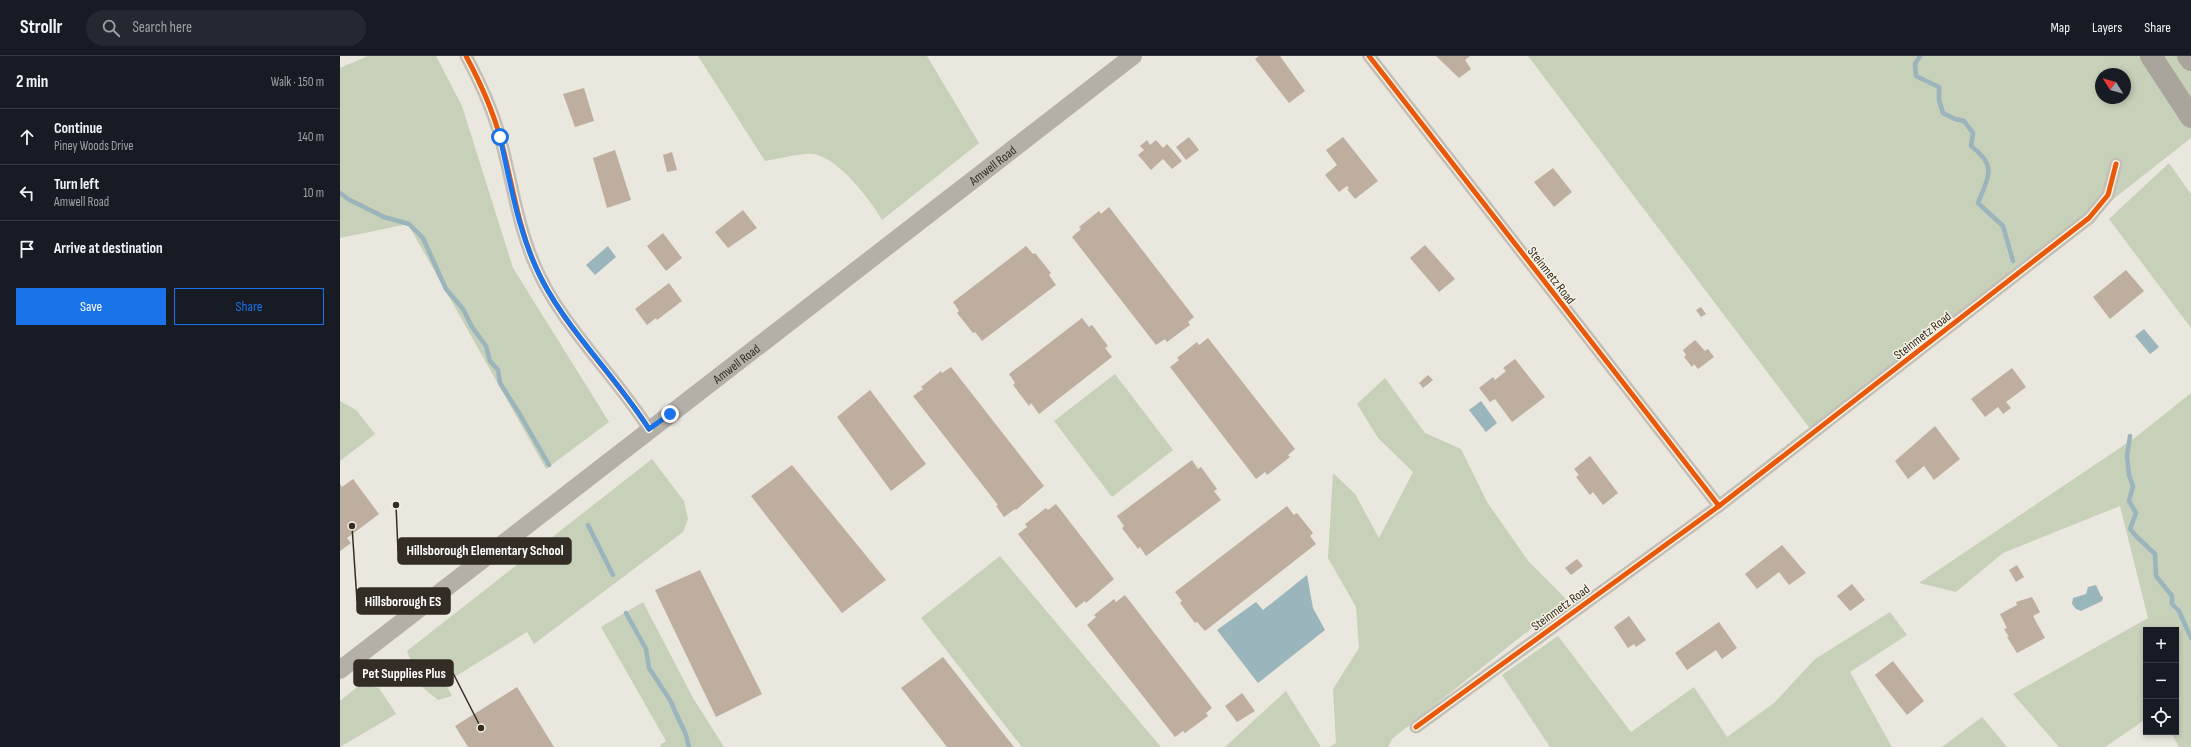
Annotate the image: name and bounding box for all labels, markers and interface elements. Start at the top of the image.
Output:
search box [86,10,366,46]
text: Strollr [20,16,62,39]
icon: search [100,17,122,39]
text: Search here [132,18,192,37]
text: Map [2050,19,2070,36]
text: Layers [2092,19,2122,36]
text: Share [2144,19,2171,36]
north arrow [2095,68,2131,104]
text: 2 min [16,72,48,92]
text: Walk · 150 m [271,74,324,90]
text: Continue [54,119,103,138]
icon: ahead [16,126,38,148]
route start [491,128,509,146]
text: 140 m [298,129,324,145]
text: Piney Woods Drive [54,138,134,154]
street label: Amwell Road [965,142,1020,190]
text: Turn left [54,175,99,194]
icon: left [16,182,38,204]
text: 10 m [303,185,324,201]
text: Amwell Road [54,194,109,210]
icon: arrive [16,238,38,260]
text: Arrive at destination [54,239,163,258]
street label: Steinmetz Road [1524,244,1579,308]
button: Save [16,288,166,325]
button: Share [174,288,324,325]
street label: Steinmetz Road [1891,308,1955,363]
street label: Amwell Road [709,341,763,388]
route end [661,405,679,423]
callout: Hillsborough Elementary School [398,538,571,564]
text: Hillsborough Elementary School [406,542,564,559]
street label: Steinmetz Road [1528,581,1593,634]
callout: Hillsborough ES [357,588,450,614]
text: Hillsborough ES [365,593,441,610]
map controls [2143,627,2179,735]
button: + [2143,627,2179,663]
callout: Pet Supplies Plus [354,660,453,686]
button: − [2143,663,2179,699]
text: Pet Supplies Plus [362,665,446,682]
button: locate [2143,699,2179,735]

